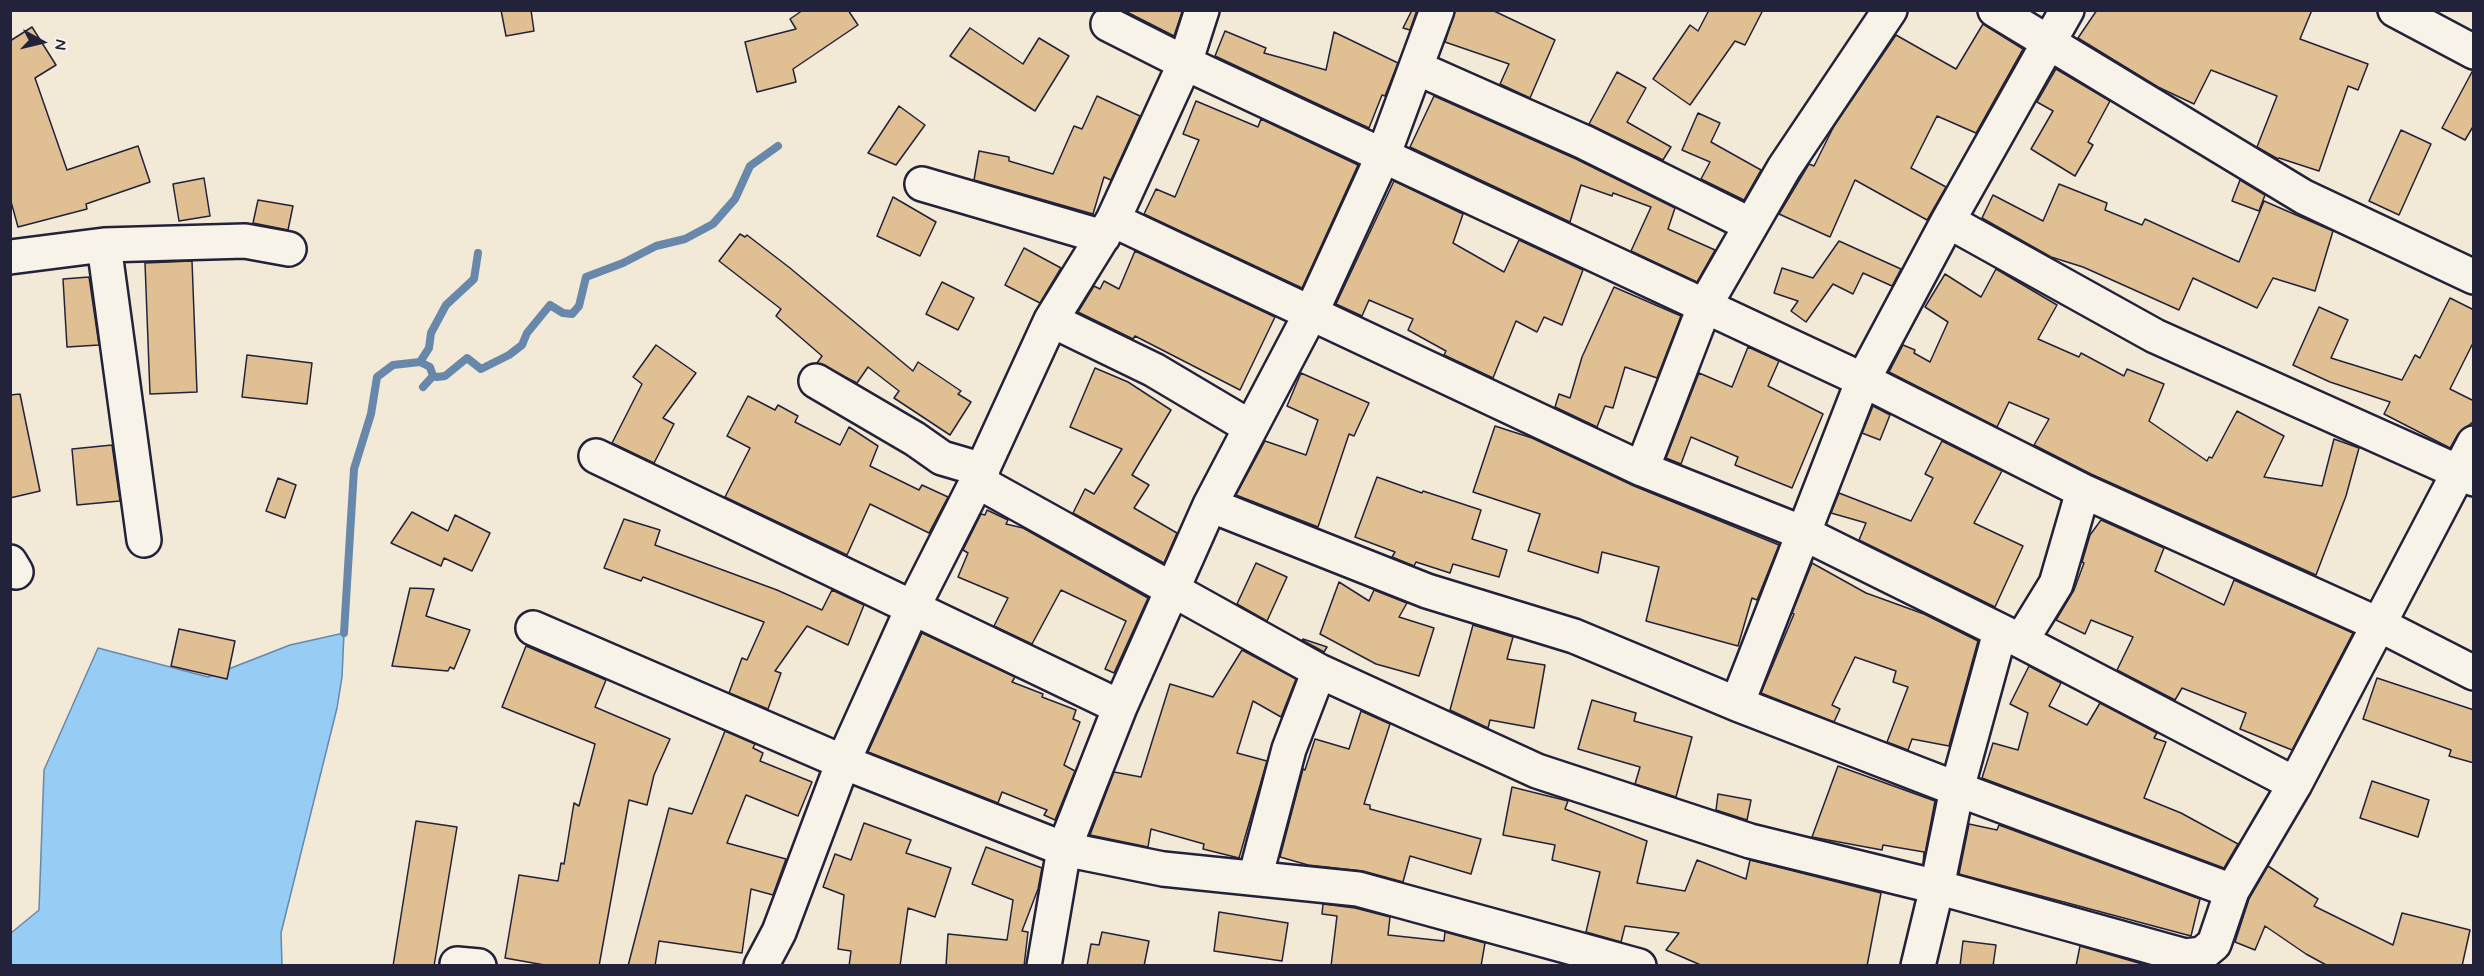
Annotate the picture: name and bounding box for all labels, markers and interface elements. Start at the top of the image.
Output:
north arrow [12,12,72,72]
text: N [49,38,71,51]

